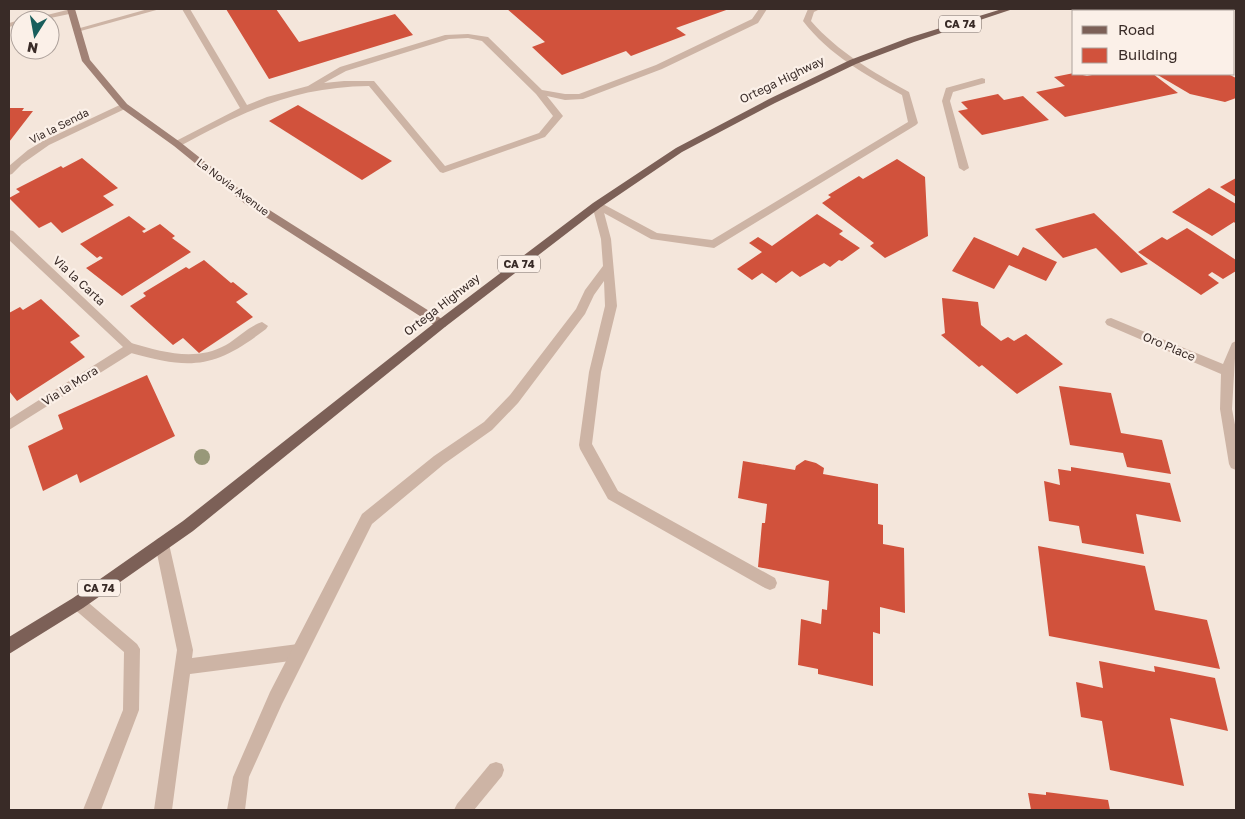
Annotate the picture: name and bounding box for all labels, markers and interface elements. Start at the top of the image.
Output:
north arrow [10,10,60,60]
legend [1072,10,1235,75]
road number: CA 74 [939,15,981,32]
text: Road [1118,20,1155,38]
text: N [26,39,39,58]
text: Building [1118,45,1178,63]
street label: Ortega Highway [737,52,827,107]
street label: Via la Senda [27,105,91,146]
street label: La Novia Avenue [195,155,272,218]
street label: Via la Carta [50,253,109,309]
road number: CA 74 [498,255,540,272]
street label: Ortega Highway [401,270,483,339]
street label: Oro Place [1141,329,1198,364]
street label: Via la Mora [39,362,101,409]
road number: CA 74 [78,580,120,596]

